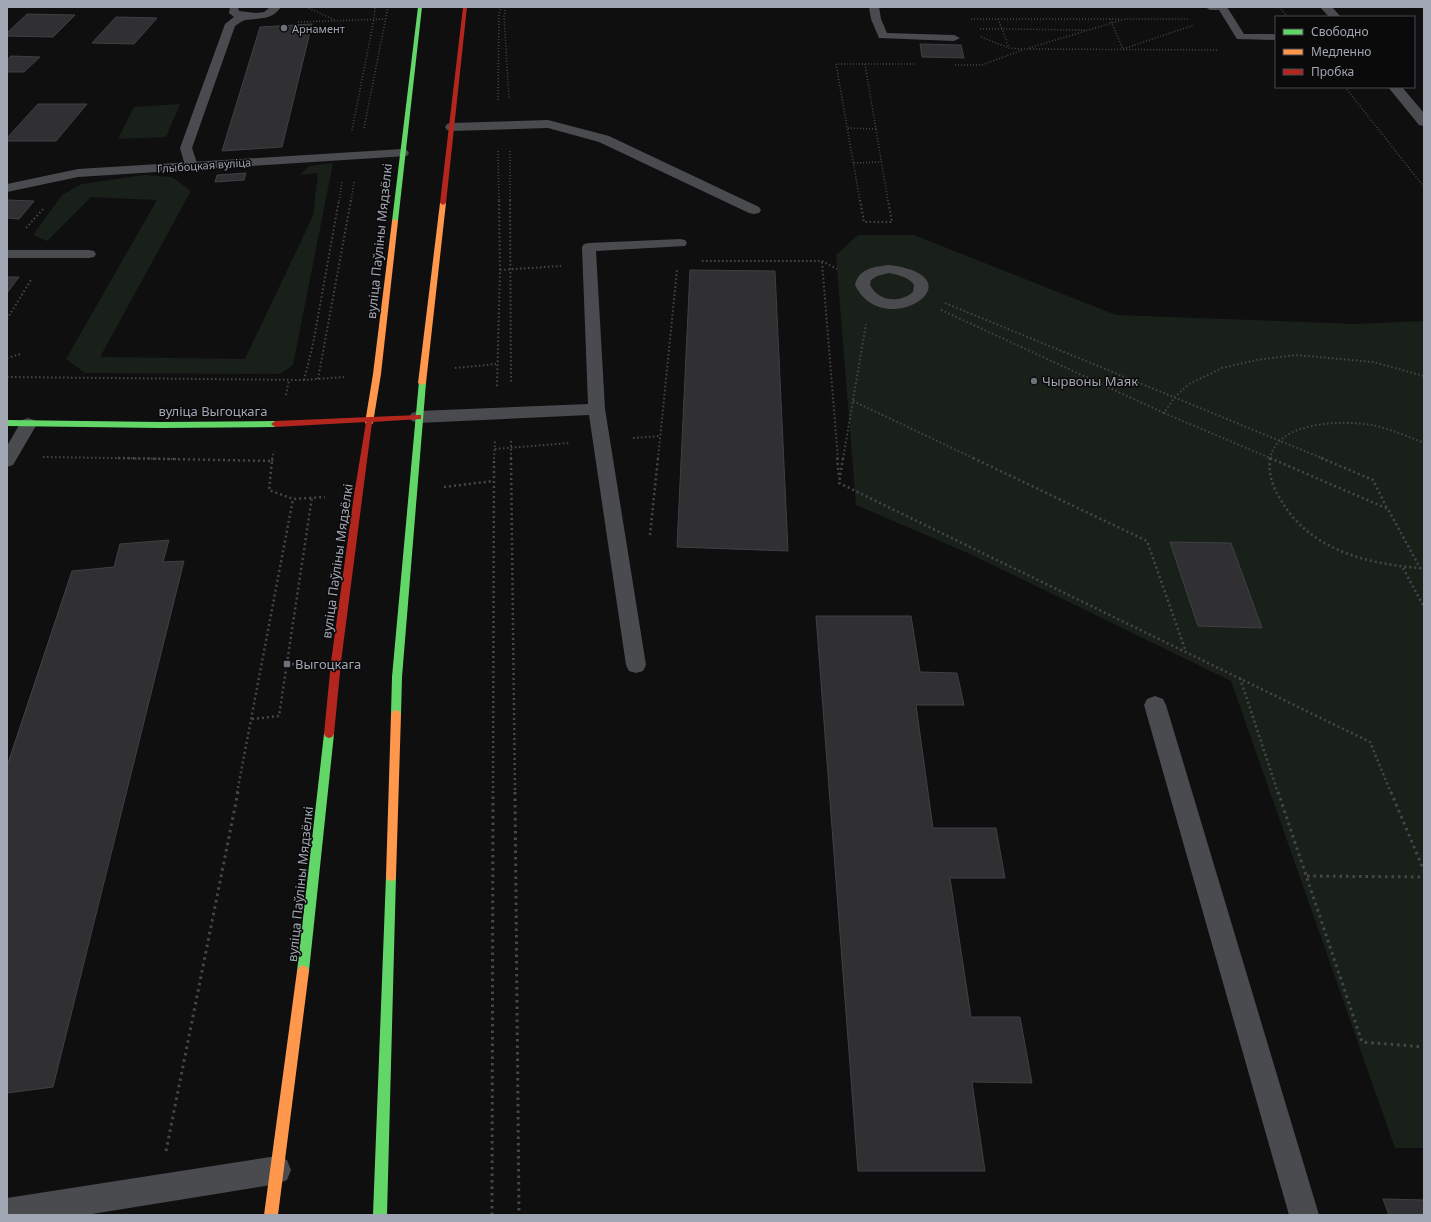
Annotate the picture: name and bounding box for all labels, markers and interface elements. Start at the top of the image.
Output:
legend [1275,16,1415,88]
place label: Арнамент [292,21,345,36]
marker: Арнамент [279,23,289,33]
text: Свободно [1311,23,1369,40]
text: Медленно [1311,43,1371,60]
text: Пробка [1311,63,1354,80]
street label: Глыбоцкая вуліца [157,154,251,176]
street label: вуліца Паўліны Мядзёлкі [362,162,396,320]
place label: Чырвоны Маяк [1042,372,1138,390]
marker: Чырвоны Маяк [1029,376,1039,386]
street label: вуліца Выгоцкага [158,402,268,420]
street label: вуліца Паўліны Мядзёлкі [317,482,357,640]
place label: Выгоцкага [295,655,361,673]
marker: Выгоцкага [282,659,292,669]
street label: вуліца Паўліны Мядзёлкі [283,805,317,963]

